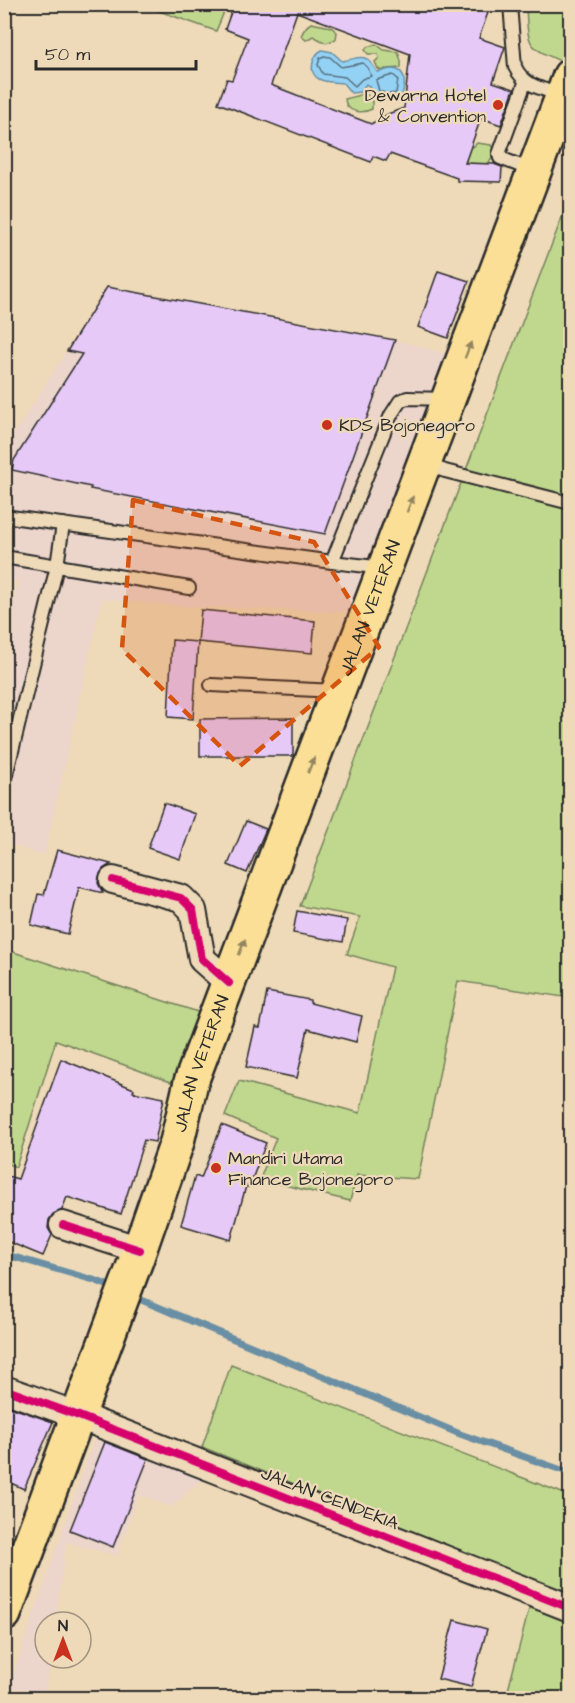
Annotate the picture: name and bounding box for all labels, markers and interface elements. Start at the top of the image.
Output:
scale bar [36,33,196,71]
text: 50 m [45,42,90,67]
place label: Dewarna Hotel & Convention [365,83,486,129]
marker: Dewarna Hotel & Convention [491,98,505,112]
one-way arrow [463,341,473,359]
place label: KDS Bojonegoro [339,413,475,439]
marker: KDS Bojonegoro [320,418,334,432]
one-way arrow [405,495,415,513]
street label: JALAN VETERAN [333,537,407,679]
one-way arrow [306,755,316,773]
one-way arrow [238,938,247,956]
street label: JALAN VETERAN [168,991,236,1135]
place label: Mandiri Utama Finance Bojonegoro [228,1146,393,1193]
marker: Mandiri Utama Finance Bojonegoro [209,1161,223,1175]
street label: JALAN CENDEKIA [257,1461,403,1536]
north arrow [33,1610,93,1670]
text: N [58,1615,68,1637]

